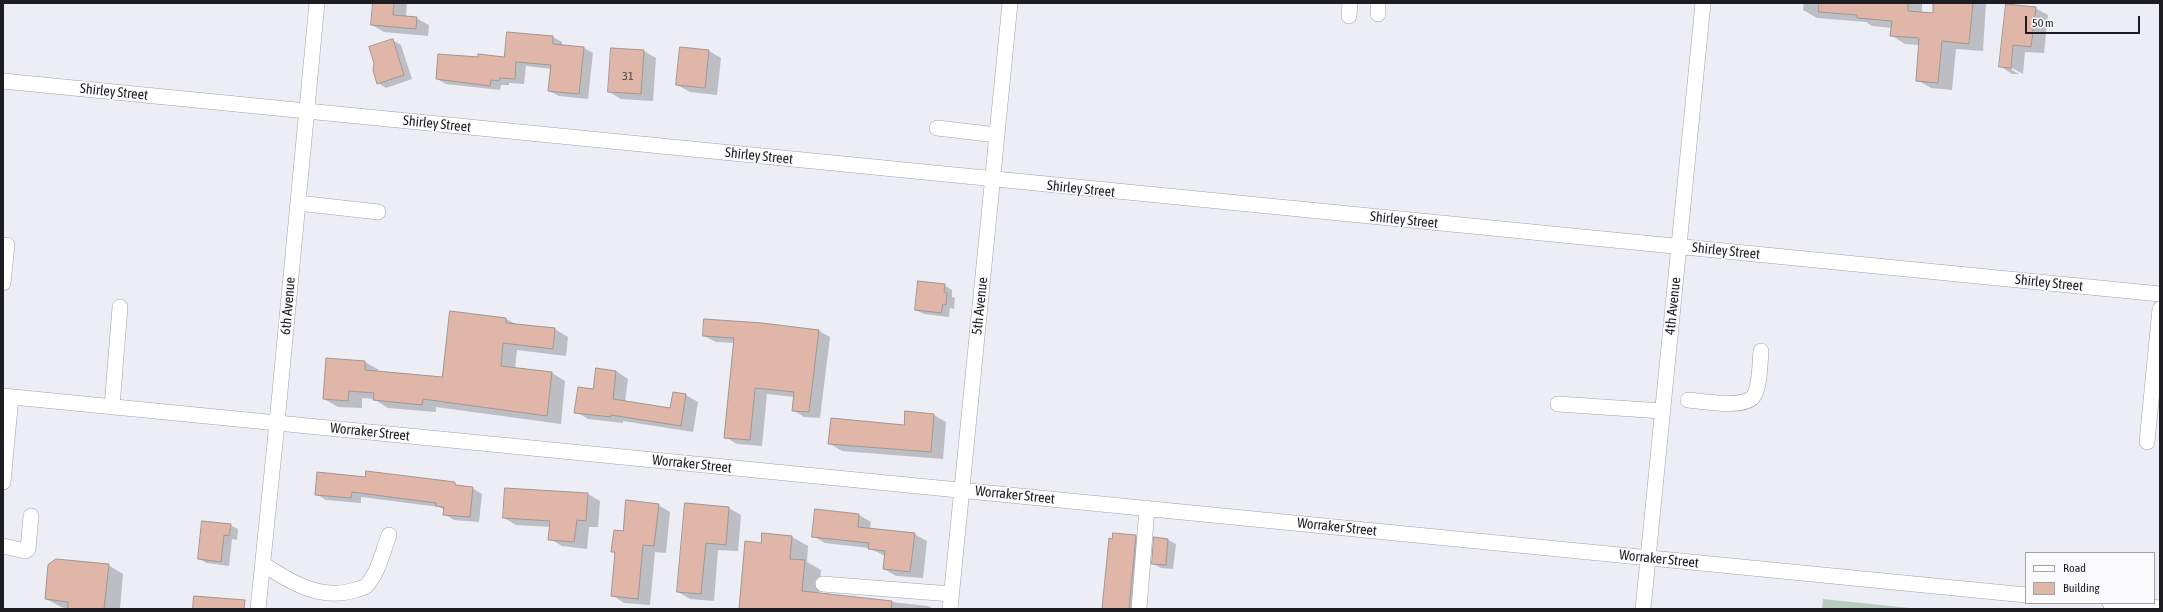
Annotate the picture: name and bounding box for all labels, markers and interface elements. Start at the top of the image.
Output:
scale bar [2027,8,2142,34]
text: 50 m [2032,16,2054,30]
house number: 31 [622,69,634,83]
street label: Shirley Street [79,80,149,104]
street label: Shirley Street [402,112,472,136]
street label: Shirley Street [724,144,794,168]
street label: Shirley Street [1046,177,1116,201]
street label: Shirley Street [1369,208,1439,232]
street label: Shirley Street [1691,239,1761,263]
street label: Shirley Street [2014,271,2084,295]
street label: 6th Avenue [277,276,299,336]
street label: 5th Avenue [969,276,991,336]
street label: 4th Avenue [1662,276,1684,336]
street label: Worraker Street [329,419,411,445]
street label: Worraker Street [651,451,733,477]
street label: Worraker Street [974,482,1056,508]
street label: Worraker Street [1296,514,1378,540]
street label: Worraker Street [1618,546,1700,572]
legend [2025,552,2155,604]
text: Road [2063,561,2086,575]
text: Building [2063,581,2100,595]

